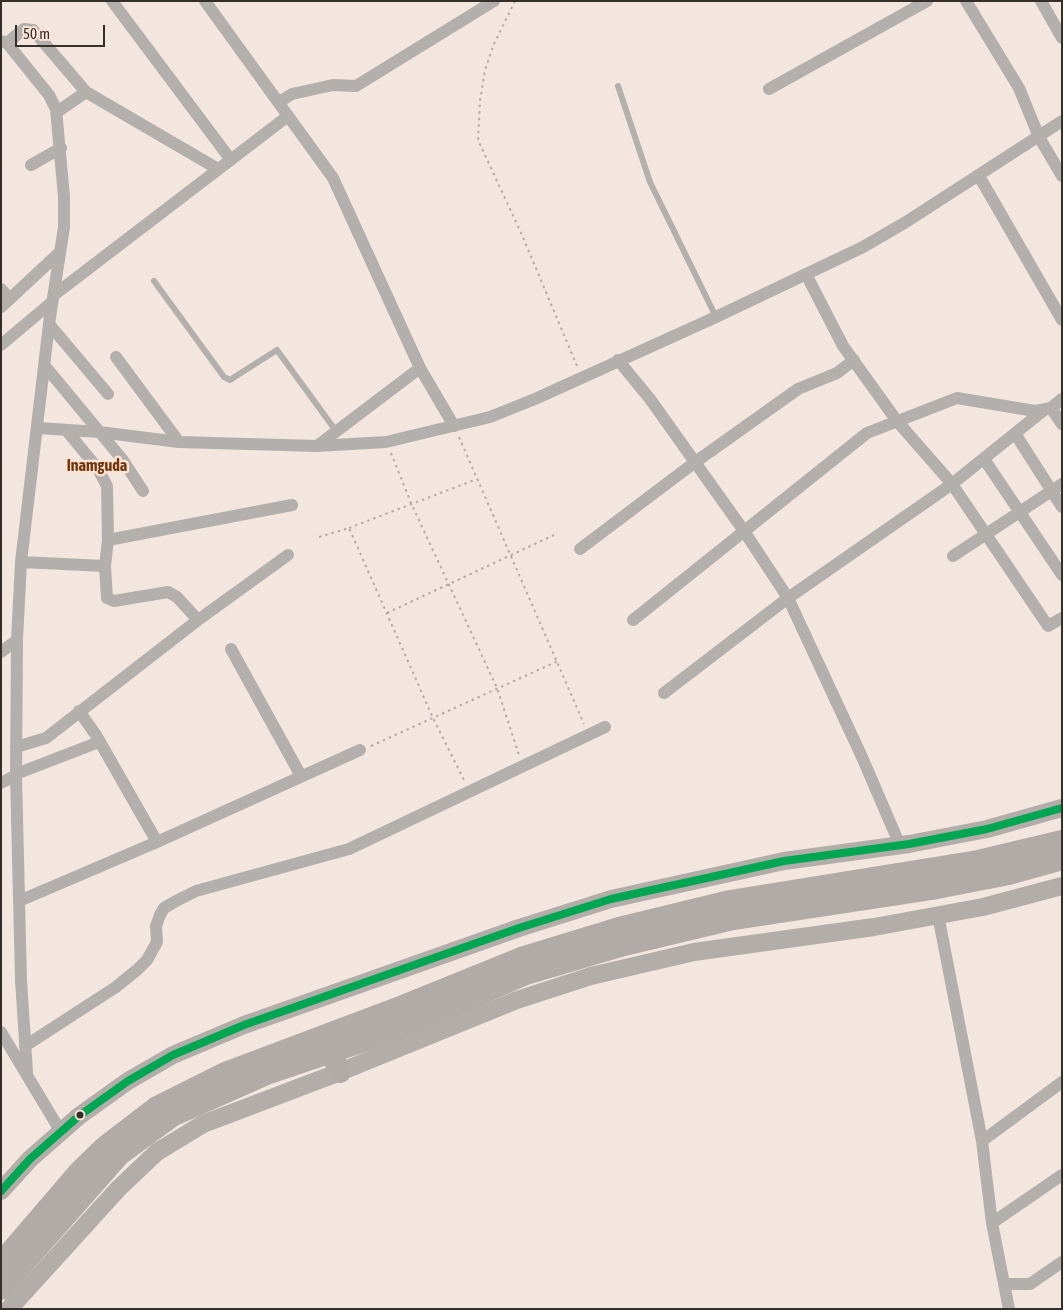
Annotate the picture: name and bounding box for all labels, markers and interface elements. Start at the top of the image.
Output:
scale bar [18,15,108,47]
text: 50 m [23,25,50,42]
district label: Inamguda [67,456,127,476]
unlabelled marker [75,1110,85,1120]

